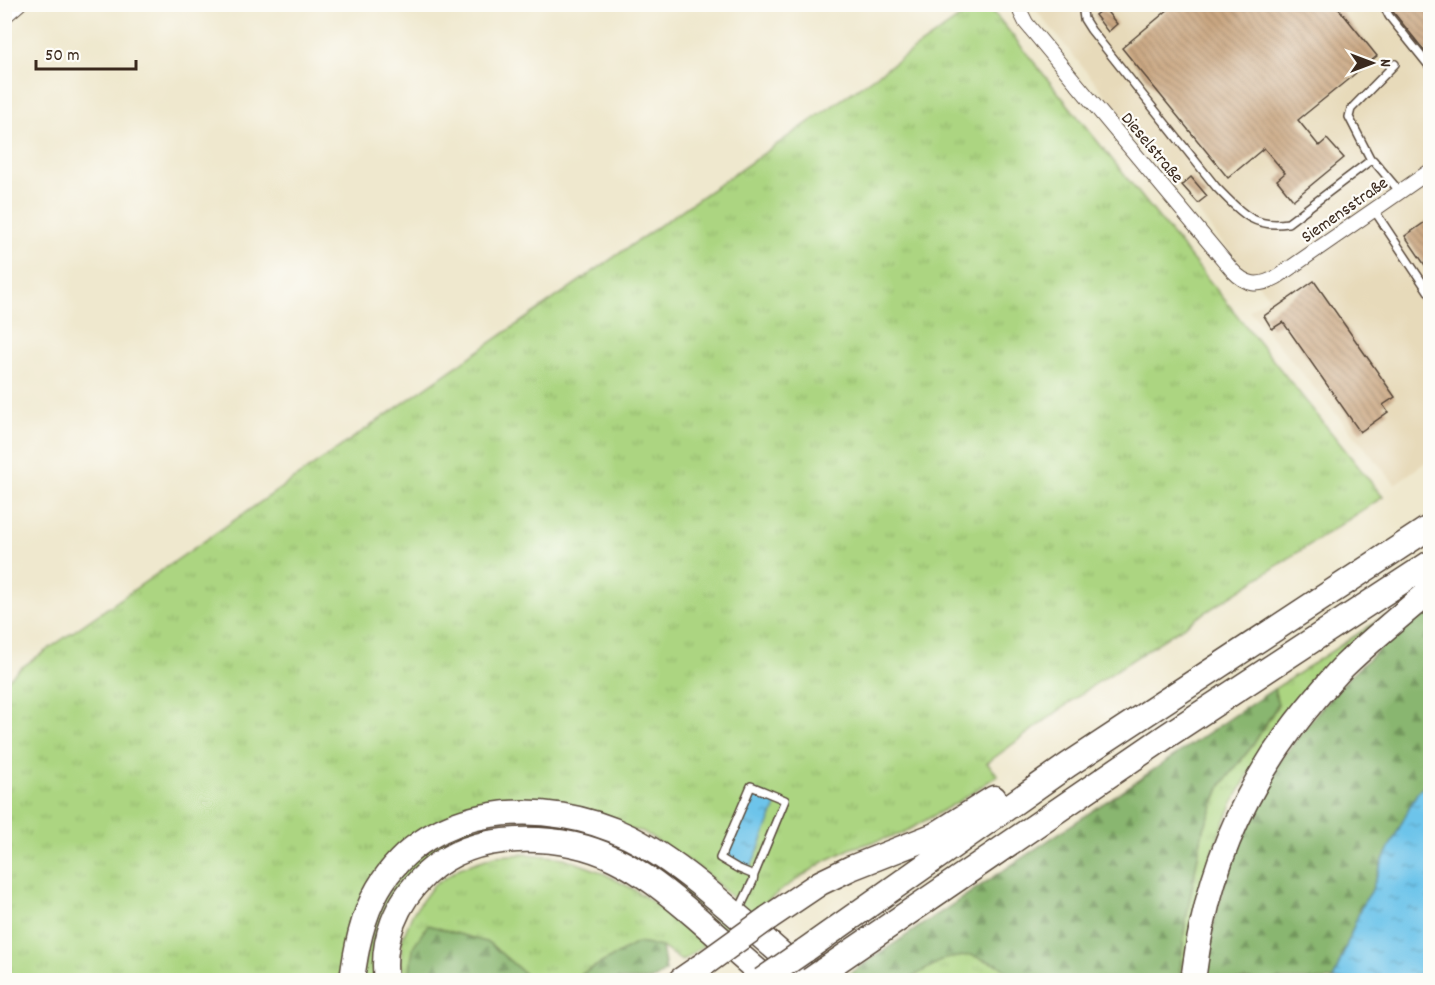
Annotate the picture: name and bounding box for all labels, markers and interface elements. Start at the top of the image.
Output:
scale bar [36,33,136,71]
north arrow [1342,33,1402,93]
text: 50 m [45,44,80,69]
text: N [1373,59,1396,67]
street label: Dieselstraße [1114,108,1188,190]
street label: Siemensstraße [1297,172,1394,250]

